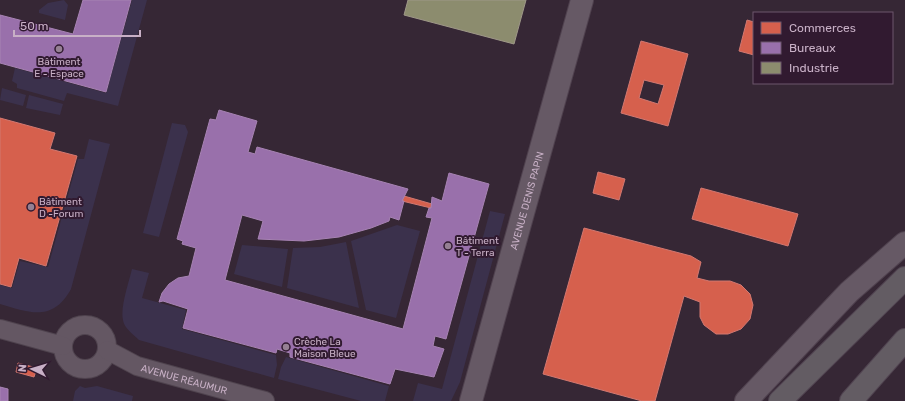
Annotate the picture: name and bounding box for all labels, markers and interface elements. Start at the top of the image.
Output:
scale bar [14,12,140,38]
legend [753,12,893,84]
text: 50 m [20,19,48,33]
text: Commerces [789,21,856,35]
text: Bureaux [789,41,836,55]
marker: Bâtiment E - Espace [54,44,64,54]
place label: Bâtiment E - Espace [34,56,84,80]
text: Industrie [789,61,839,75]
street label: AVENUE DENIS PAPIN [508,150,547,251]
place label: Bâtiment D -Forum [39,196,83,220]
marker: Bâtiment D -Forum [26,202,36,212]
place label: Bâtiment T - Terra [456,235,499,259]
marker: Bâtiment T - Terra [443,241,453,251]
place label: Crèche La Maison Bleue [294,336,356,360]
marker: Crèche La Maison Bleue [281,342,291,352]
north arrow [12,349,52,389]
street label: AVENUE RÉAUMUR [139,362,229,398]
text: N [16,364,29,373]

